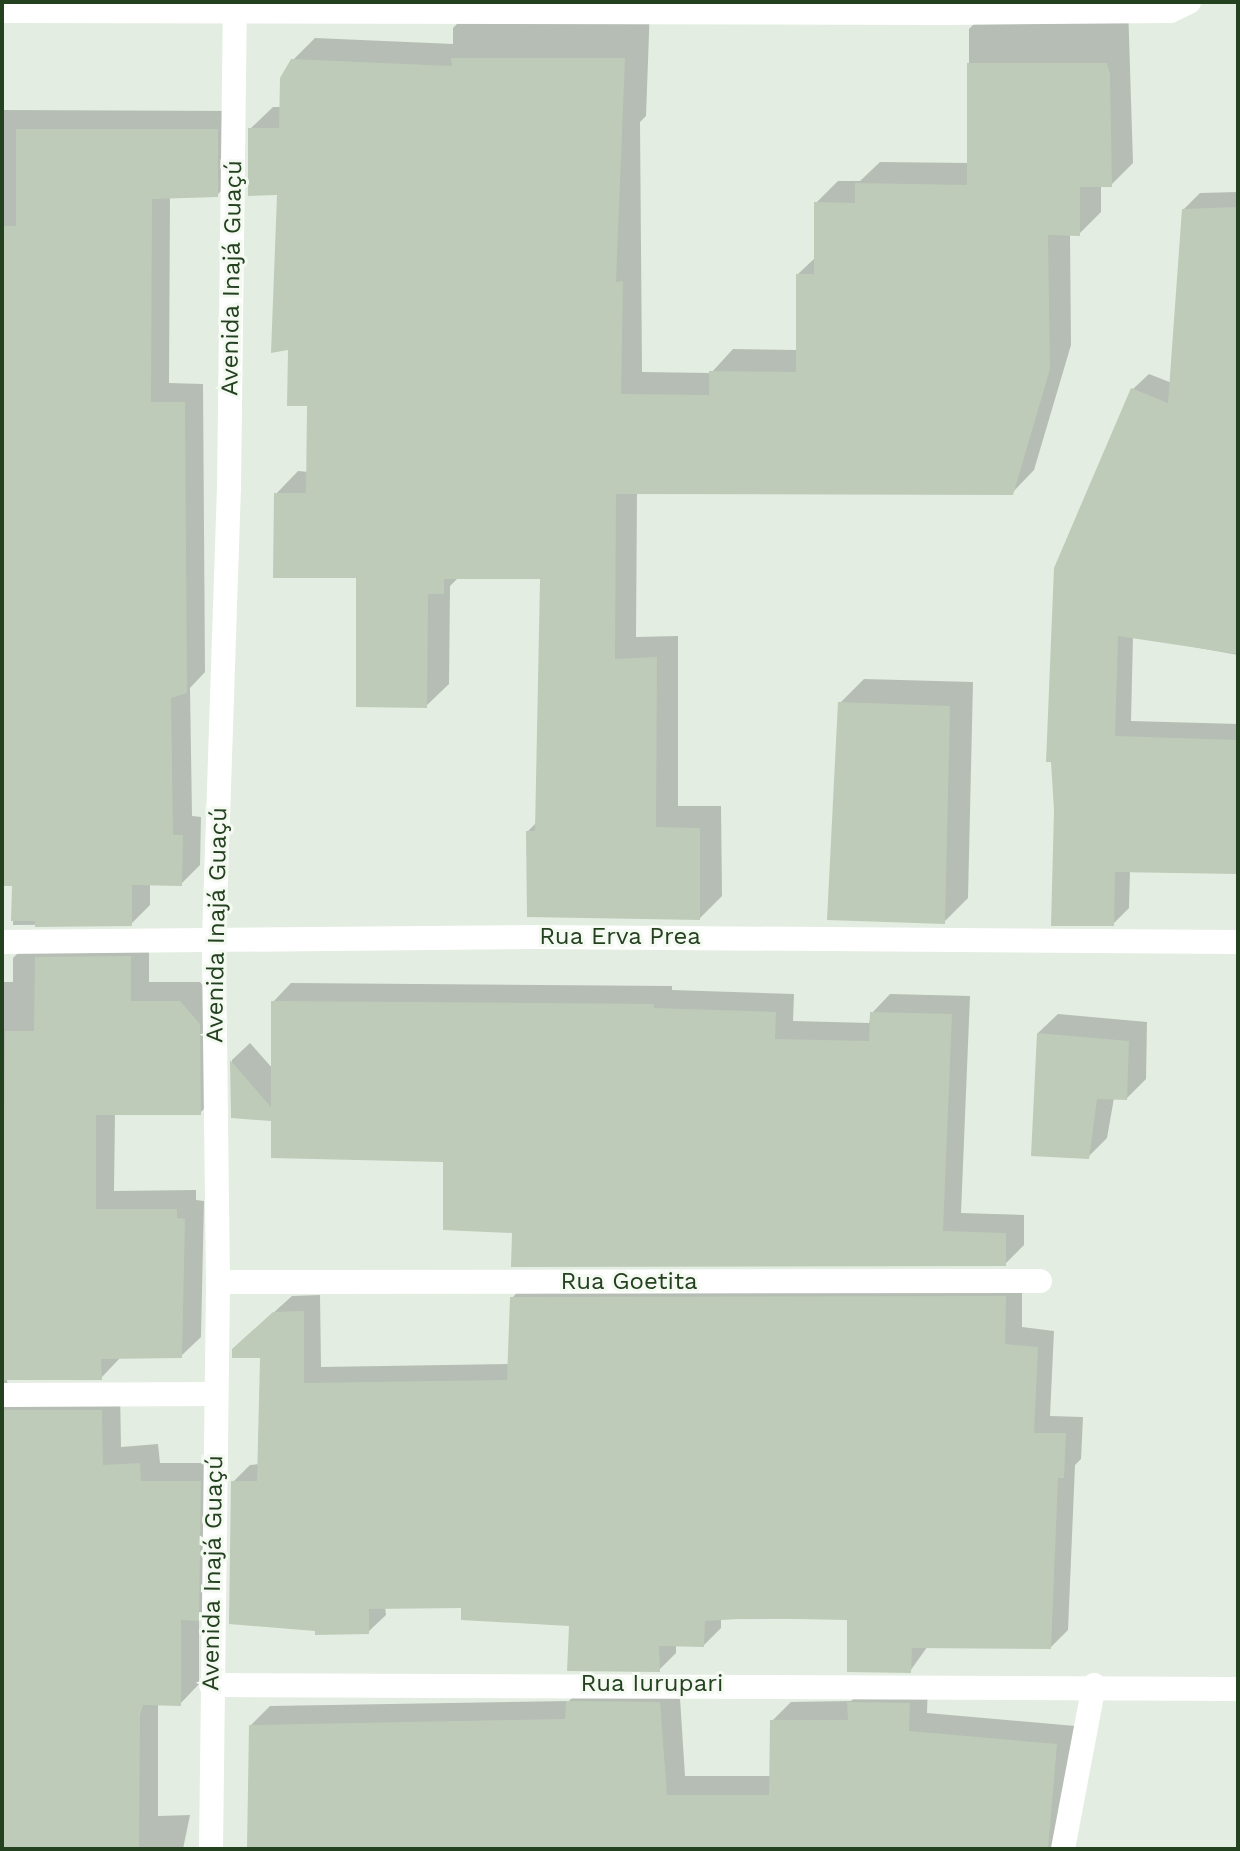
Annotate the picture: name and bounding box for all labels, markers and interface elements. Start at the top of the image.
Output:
street label: Avenida Inajá Guaçú [216,159,248,397]
street label: Avenida Inajá Guaçú [201,806,233,1044]
street label: Rua Erva Prea [539,923,701,951]
street label: Rua Goetita [560,1268,698,1296]
street label: Avenida Inajá Guaçú [197,1454,229,1692]
street label: Rua Iurupari [580,1670,724,1698]

